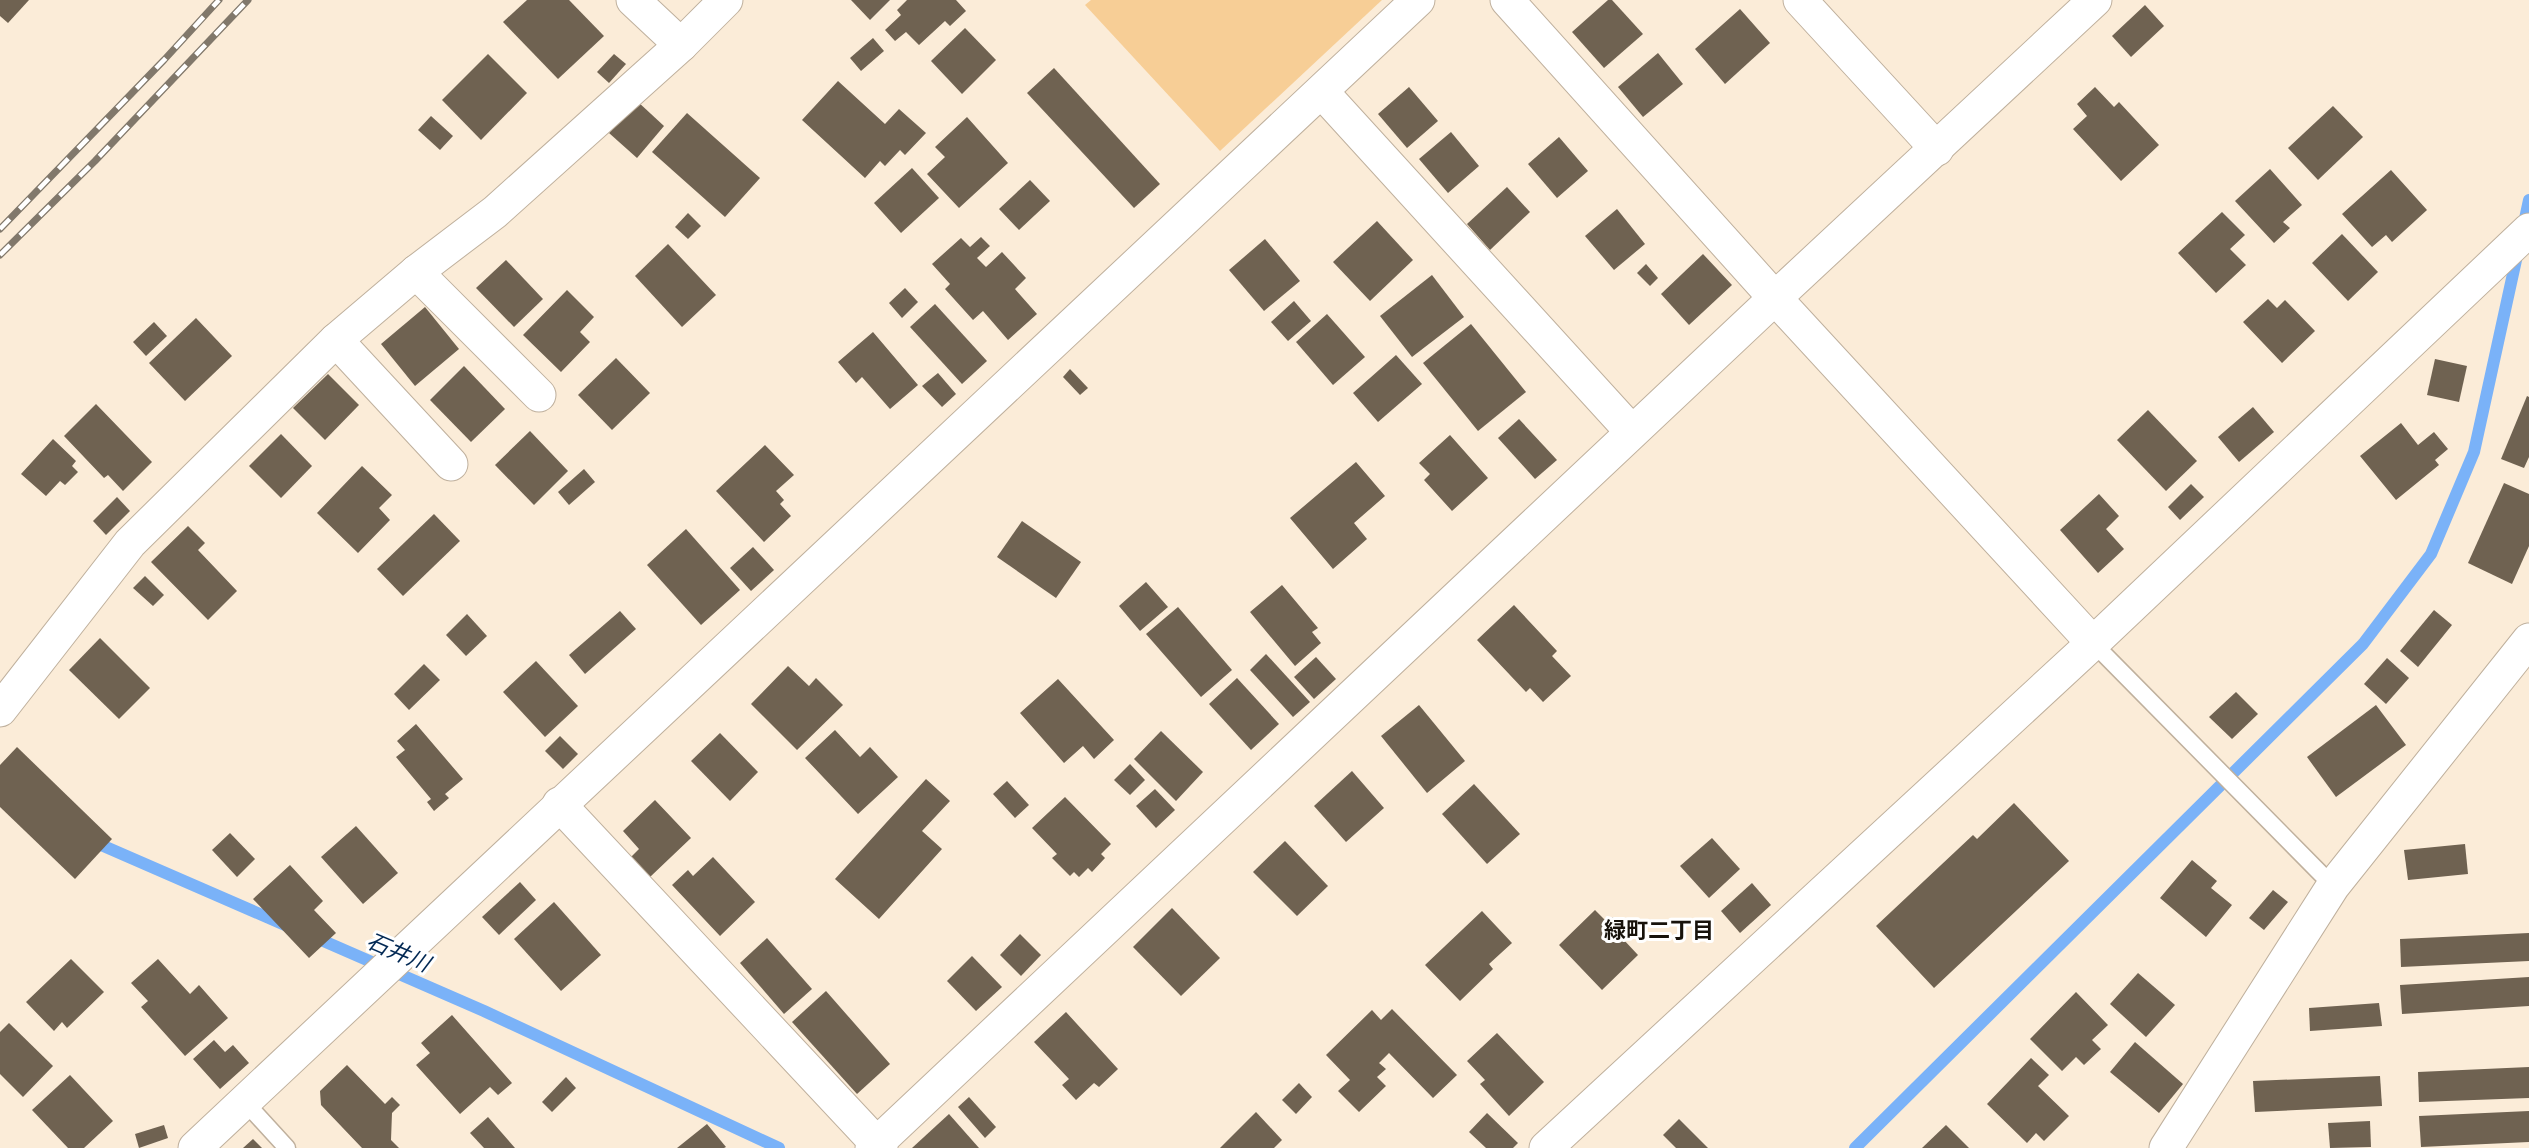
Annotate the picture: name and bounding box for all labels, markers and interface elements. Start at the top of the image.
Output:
district label: 緑町二丁目 [1604,914,1714,944]
water label: 石井川 [363,924,437,978]

